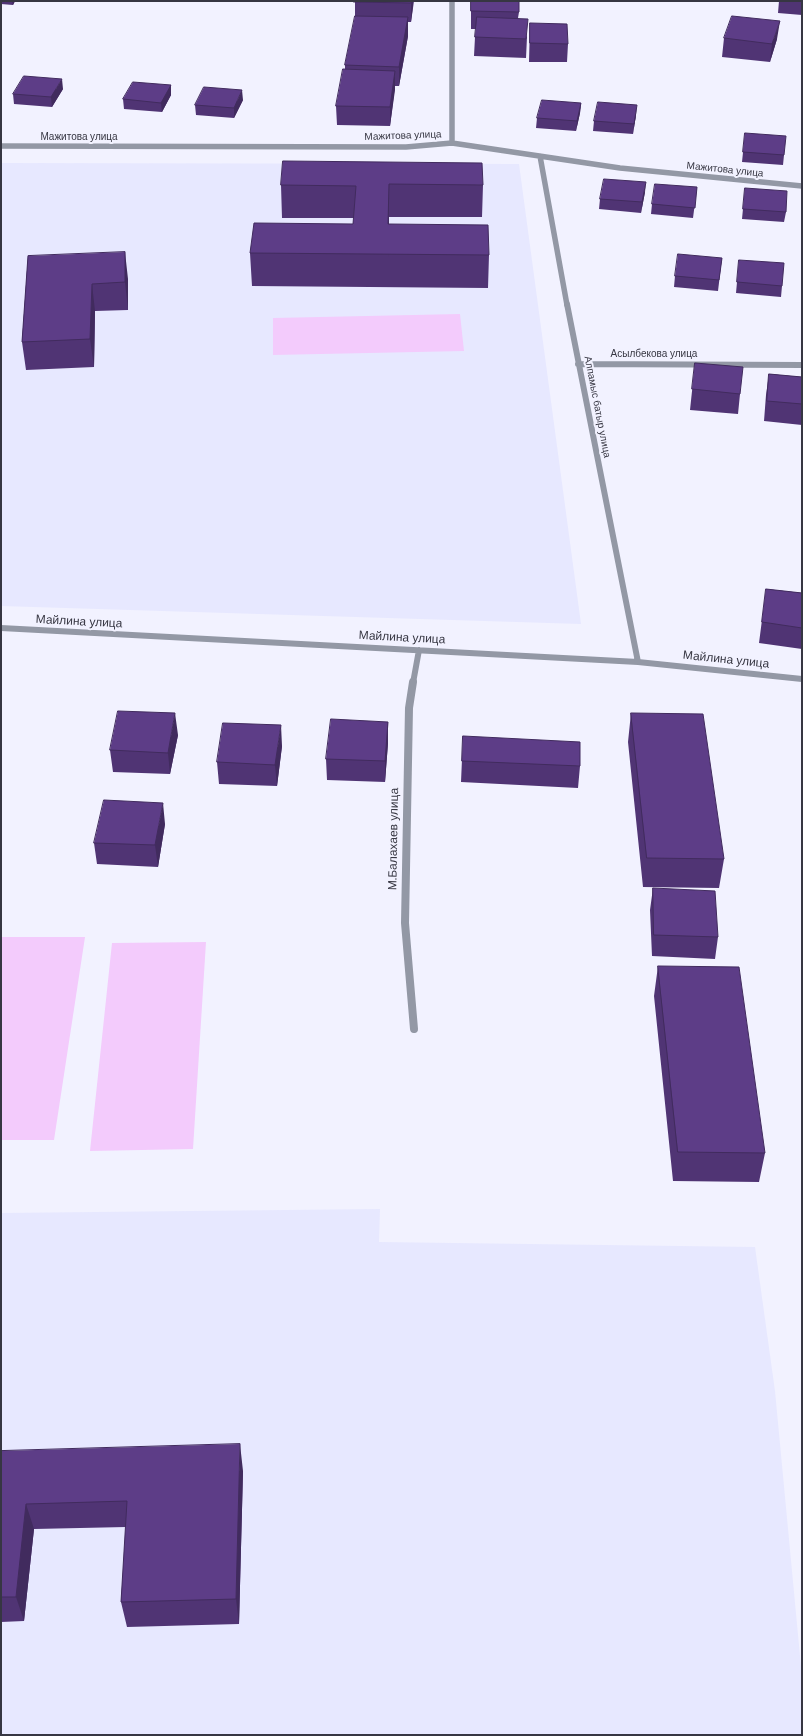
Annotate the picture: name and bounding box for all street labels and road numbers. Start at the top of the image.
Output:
street label: Мажитова улица [364,129,442,143]
street label: Мажитова улица [40,131,118,143]
street label: Мажитова улица [686,160,764,180]
street label: Асылбекова улица [611,348,697,360]
street label: Алпамыс батыр улица [581,355,613,459]
street label: Майлина улица [35,613,123,631]
street label: Майлина улица [358,629,446,647]
street label: Майлина улица [682,648,770,672]
street label: М.Балахаев улица [386,788,402,890]

